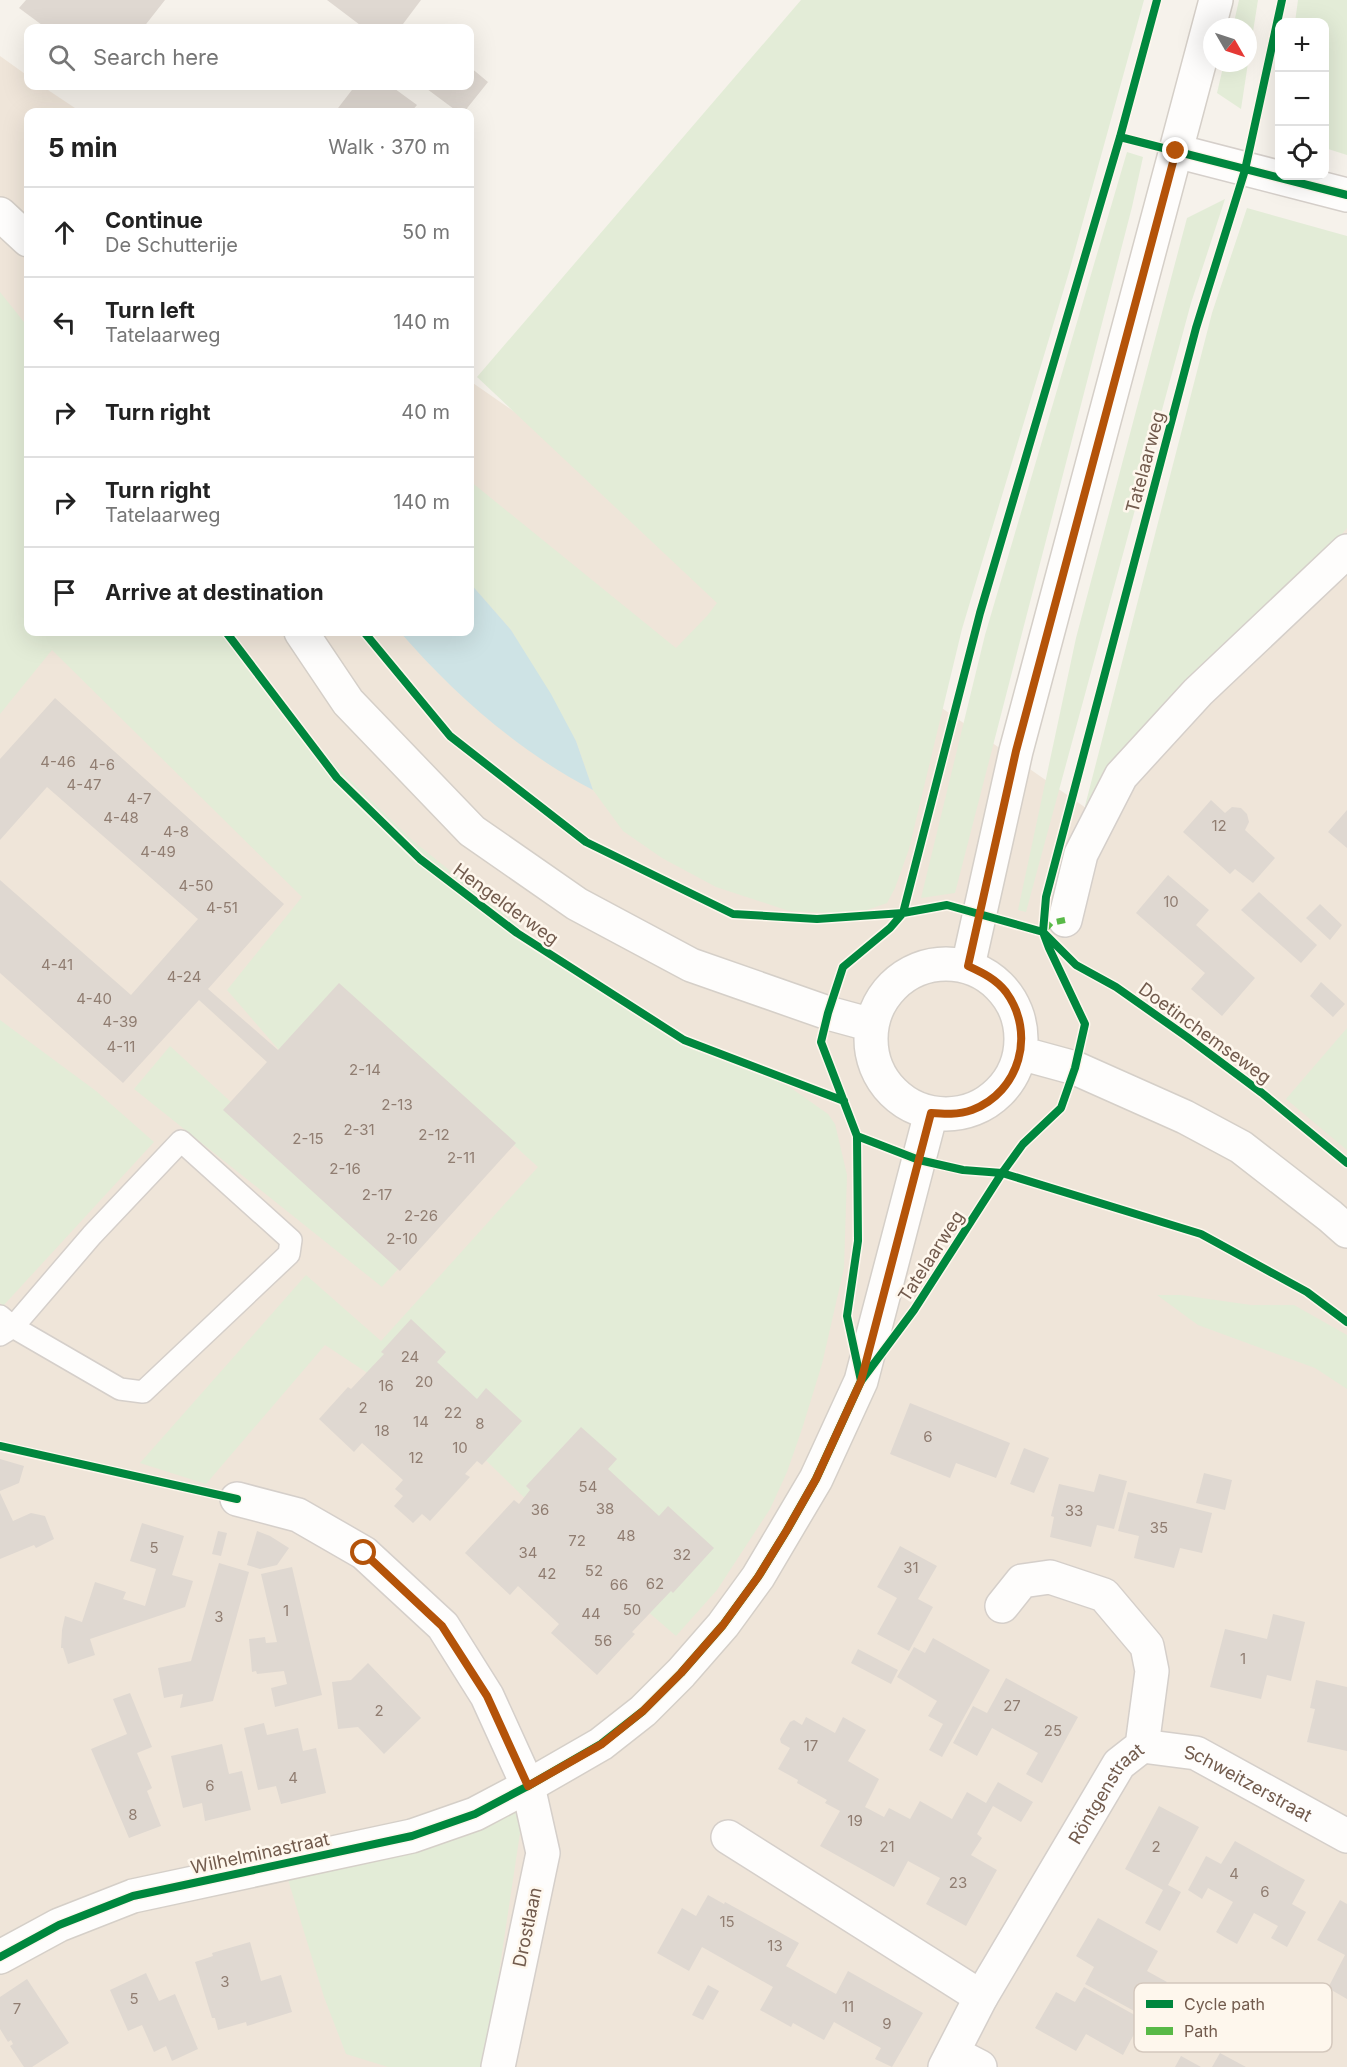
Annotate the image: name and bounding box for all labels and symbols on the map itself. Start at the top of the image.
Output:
north arrow [1203,18,1257,72]
route end [1162,137,1188,163]
street label: Tatelaarweg [1121,409,1169,515]
house number: 4-46 [40,752,76,771]
house number: 4-6 [89,755,115,774]
house number: 4-47 [67,775,101,794]
house number: 4-7 [127,789,151,808]
house number: 4-48 [103,808,139,827]
house number: 12 [1211,816,1227,835]
house number: 4-8 [163,822,189,841]
house number: 4-49 [140,842,176,861]
street label: Hengelderweg [449,859,563,949]
house number: 4-50 [178,876,214,895]
house number: 10 [1163,892,1179,911]
house number: 4-51 [206,898,238,917]
house number: 4-41 [41,955,73,974]
house number: 4-24 [167,967,201,986]
street label: Doetinchemseweg [1135,978,1275,1088]
house number: 4-40 [76,989,112,1008]
house number: 4-39 [103,1012,138,1031]
house number: 4-11 [107,1037,135,1056]
house number: 2-14 [349,1060,381,1079]
house number: 2-13 [381,1095,413,1114]
house number: 2-31 [343,1120,375,1139]
house number: 2-12 [418,1125,450,1144]
house number: 2-15 [292,1129,324,1148]
house number: 2-11 [447,1148,475,1167]
house number: 2-16 [329,1159,361,1178]
house number: 2-17 [362,1185,392,1204]
house number: 2-26 [404,1206,438,1225]
street label: Tatelaarweg [894,1207,968,1305]
house number: 2-10 [386,1229,418,1248]
house number: 24 [401,1347,419,1366]
house number: 20 [415,1372,433,1391]
house number: 16 [378,1376,394,1395]
house number: 2 [358,1398,368,1417]
house number: 22 [444,1403,462,1422]
house number: 14 [413,1412,429,1431]
house number: 8 [475,1414,485,1433]
house number: 18 [374,1421,390,1440]
house number: 6 [923,1427,933,1446]
house number: 10 [452,1438,468,1457]
house number: 12 [408,1448,424,1467]
house number: 54 [579,1477,597,1496]
house number: 38 [596,1499,614,1518]
house number: 36 [531,1500,549,1519]
house number: 33 [1065,1501,1083,1520]
house number: 35 [1150,1518,1168,1537]
house number: 48 [617,1526,635,1545]
house number: 72 [568,1531,586,1550]
house number: 5 [149,1538,159,1557]
route start [350,1539,376,1565]
house number: 34 [519,1543,537,1562]
house number: 32 [673,1545,691,1564]
house number: 31 [903,1558,919,1577]
house number: 52 [585,1561,603,1580]
house number: 42 [538,1564,556,1583]
house number: 62 [646,1574,664,1593]
house number: 66 [610,1575,628,1594]
house number: 50 [623,1600,641,1619]
house number: 1 [283,1601,289,1620]
house number: 44 [581,1604,601,1623]
house number: 3 [214,1607,224,1626]
house number: 56 [594,1631,612,1650]
house number: 1 [1240,1649,1246,1668]
house number: 27 [1003,1696,1021,1715]
house number: 2 [374,1701,384,1720]
house number: 25 [1044,1721,1062,1740]
house number: 17 [804,1736,818,1755]
street label: Röntgenstraat [1064,1738,1148,1848]
street label: Schweitzerstraat [1183,1741,1316,1825]
house number: 4 [288,1768,298,1787]
house number: 6 [205,1776,215,1795]
house number: 8 [128,1805,138,1824]
house number: 19 [847,1811,863,1830]
street label: Wilhelminastraat [189,1828,331,1878]
house number: 21 [879,1837,895,1856]
house number: 2 [1151,1837,1161,1856]
house number: 4 [1229,1864,1239,1883]
house number: 23 [949,1873,967,1892]
house number: 6 [1260,1882,1270,1901]
street label: Drostlaan [508,1885,546,1969]
house number: 15 [719,1912,735,1931]
house number: 13 [767,1936,783,1955]
house number: 3 [220,1972,230,1991]
legend [1134,1983,1332,2052]
house number: 5 [129,1989,139,2008]
text: Cycle path [1184,1994,1265,2014]
house number: 11 [842,1997,854,2016]
house number: 7 [13,1999,21,2018]
house number: 9 [882,2014,892,2033]
text: Path [1184,2021,1218,2041]

